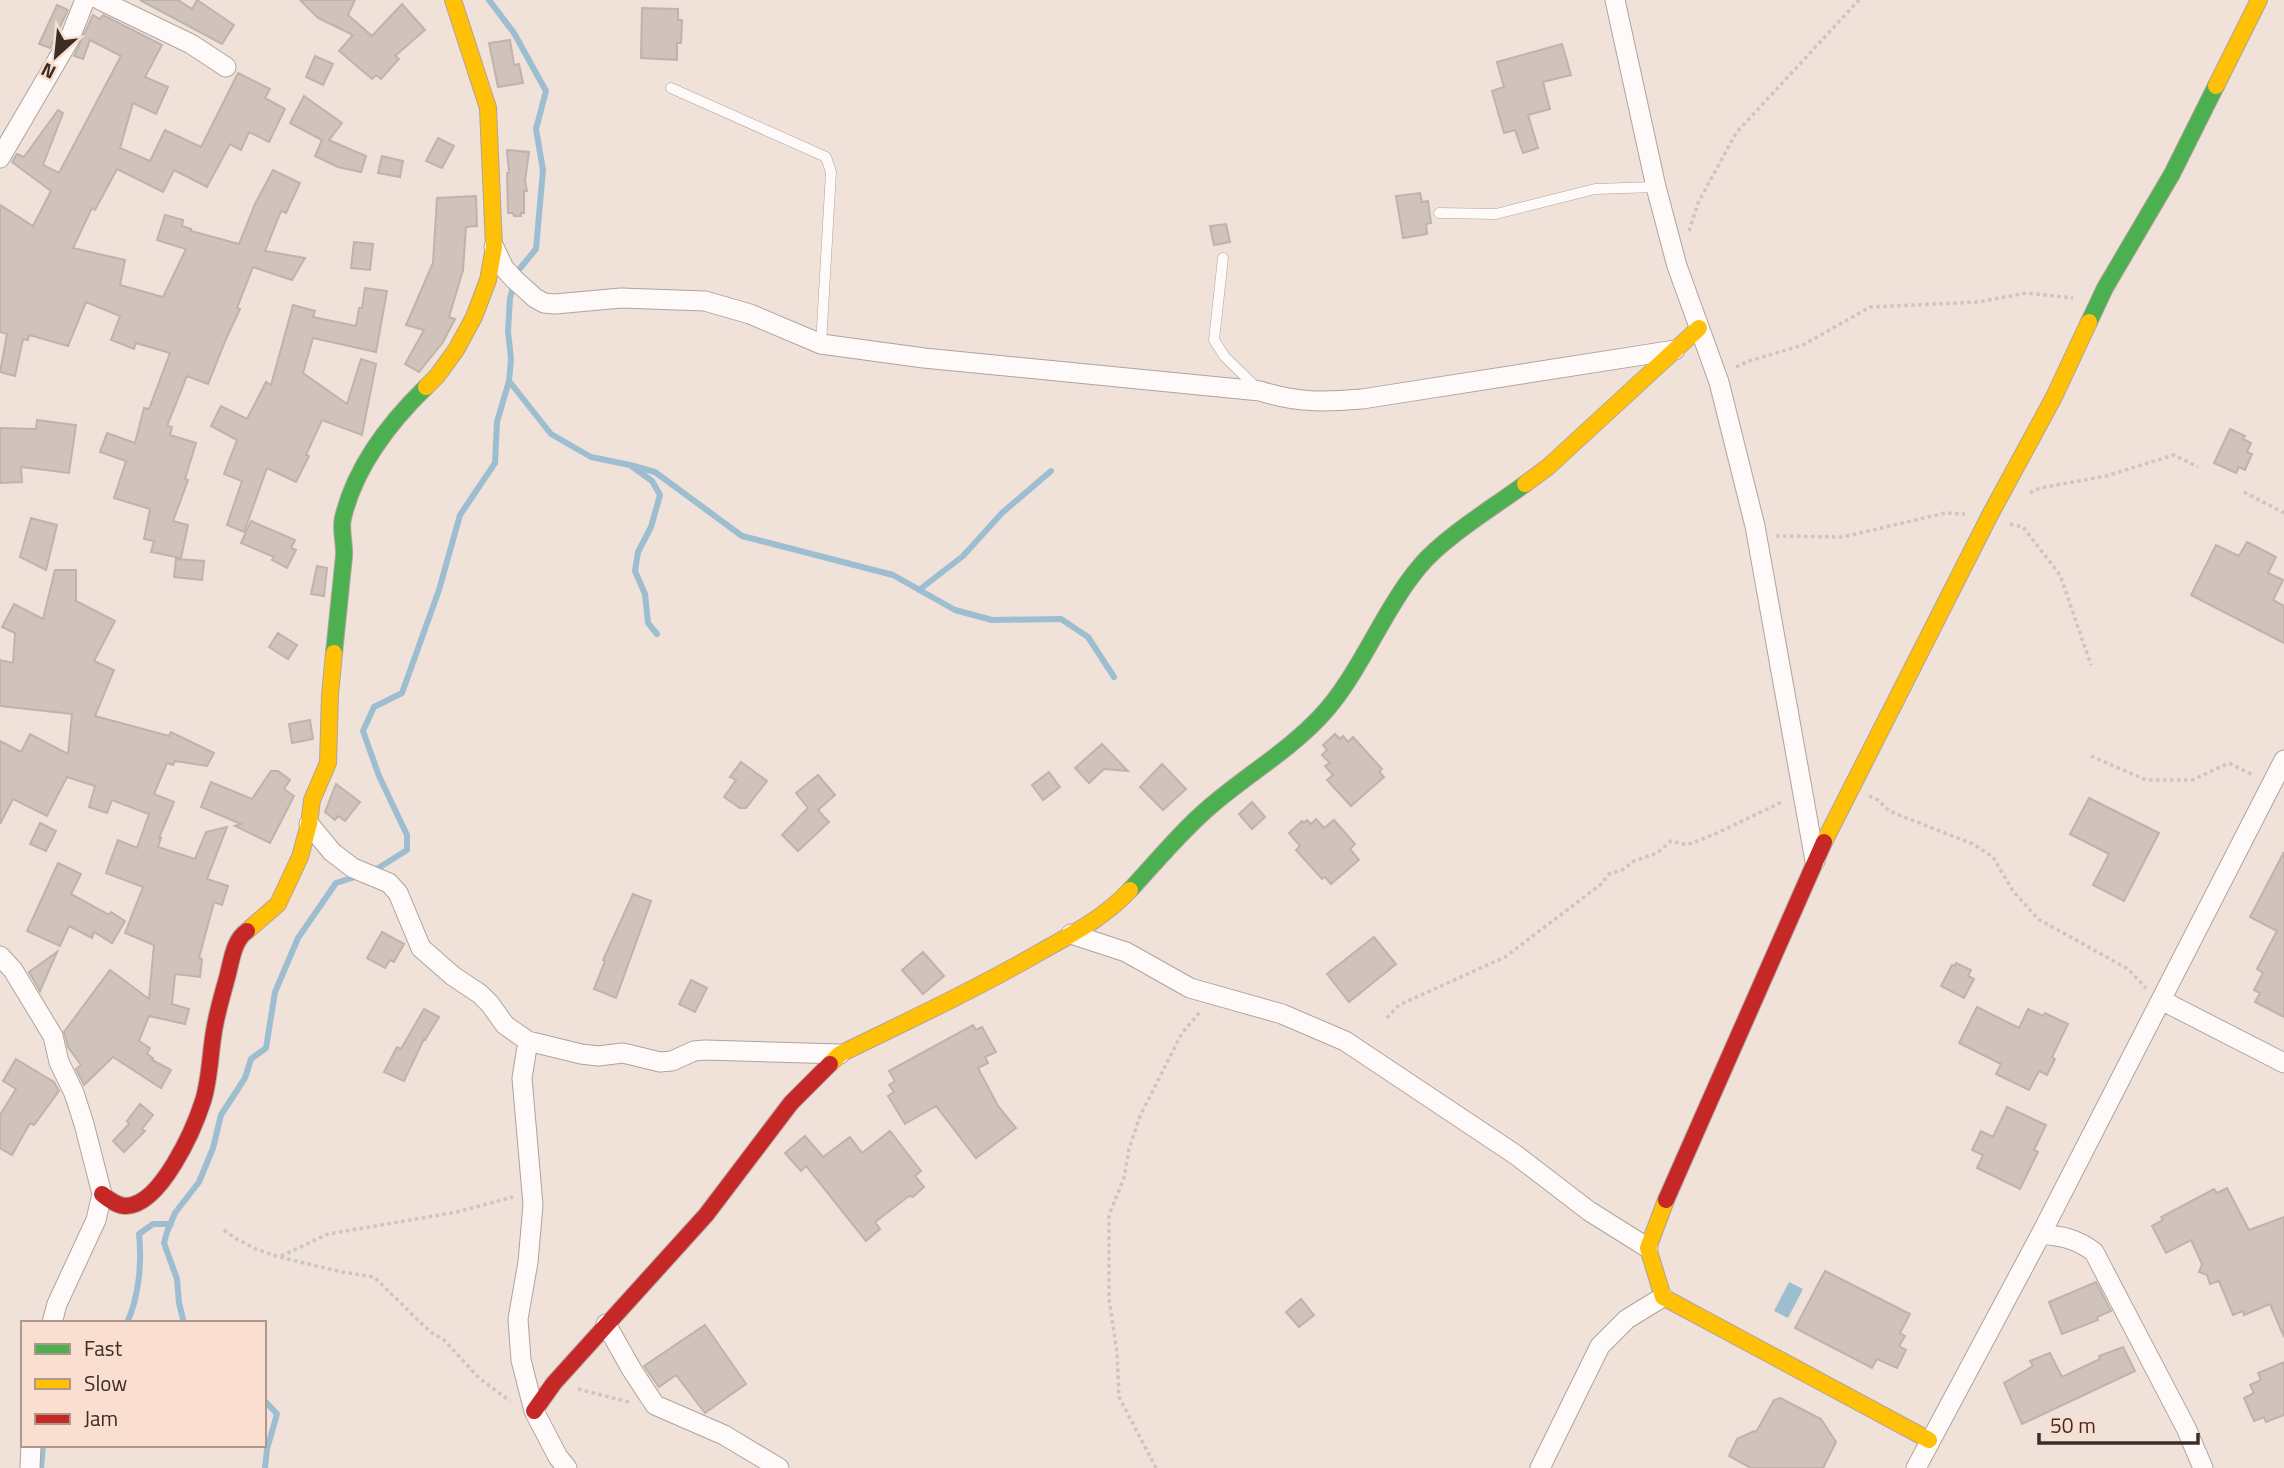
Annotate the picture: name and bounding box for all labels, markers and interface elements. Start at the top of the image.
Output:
north arrow [21,21,91,91]
text: N [36,56,61,88]
legend [21,1321,266,1447]
text: Fast [84,1332,123,1364]
text: Slow [84,1367,127,1399]
text: Jam [84,1402,118,1434]
scale bar [2039,1402,2198,1446]
text: 50 m [2050,1409,2096,1441]

